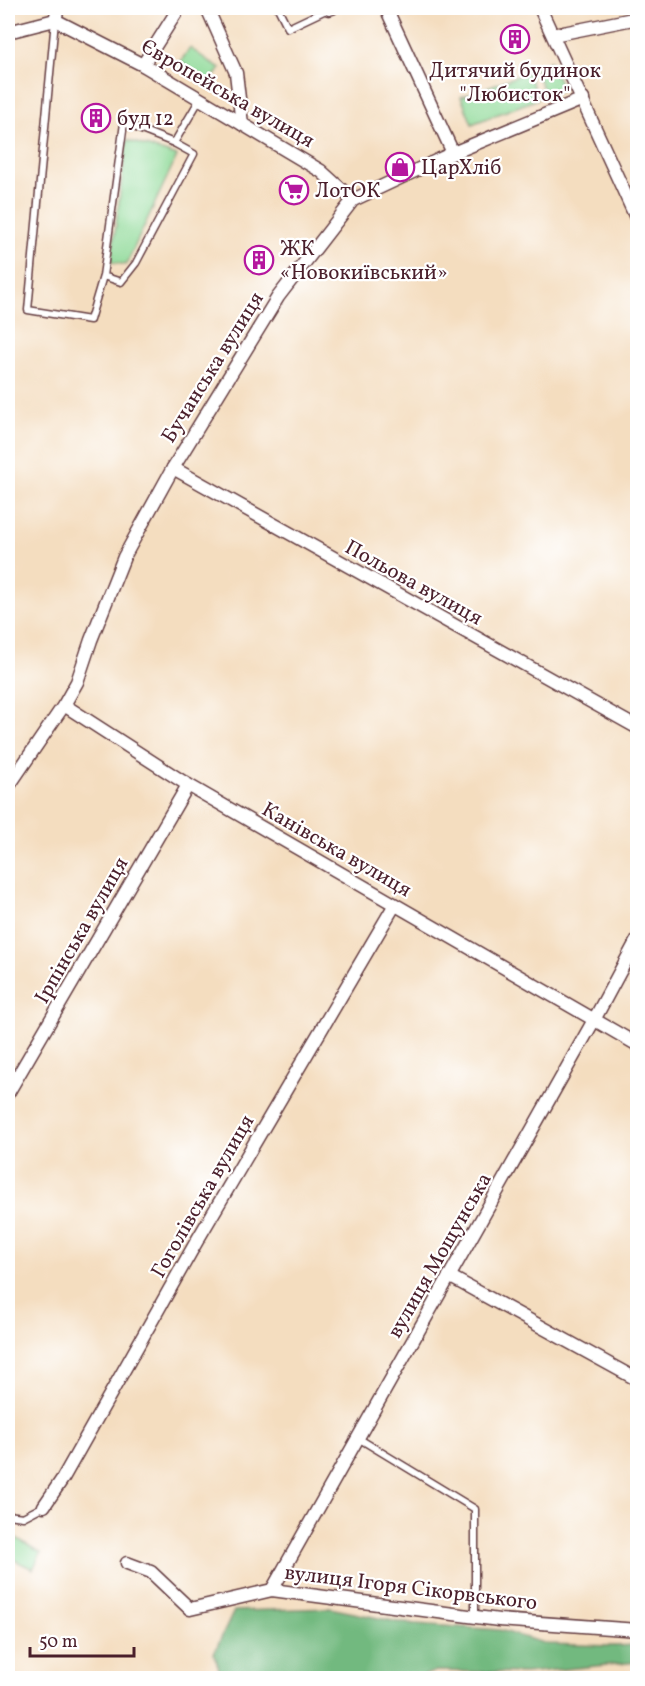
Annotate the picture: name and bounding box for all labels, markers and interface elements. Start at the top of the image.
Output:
building icon: Дитячий будинок "Любисток" [499,23,531,55]
street label: Європейська вулиця [135,33,319,156]
place label: Дитячий будинок "Любисток" [429,57,601,110]
building icon: буд 12 [80,102,112,134]
place label: буд 12 [117,105,174,134]
shop icon: ЦарХліб [384,151,416,183]
place label: ЦарХліб [421,154,501,183]
supermarket icon: ЛотОК [278,174,310,206]
place label: ЛотОК [315,177,380,206]
place label: ЖК «Новокиївський» [280,235,448,288]
building icon: ЖК «Новокиївський» [243,244,275,276]
street label: Бучанська вулиця [155,287,271,449]
street label: Польова вулиця [339,533,488,633]
street label: Канівська вулиця [256,796,417,905]
street label: Ірпінська вулиця [28,852,136,1009]
street label: Гоголівська вулиця [145,1110,262,1284]
street label: вулиця Мощунська [381,1168,500,1344]
street label: вулиця Ігоря Сікорвського [283,1559,539,1618]
scale bar [30,1620,134,1658]
text: 50 m [39,1630,78,1655]

